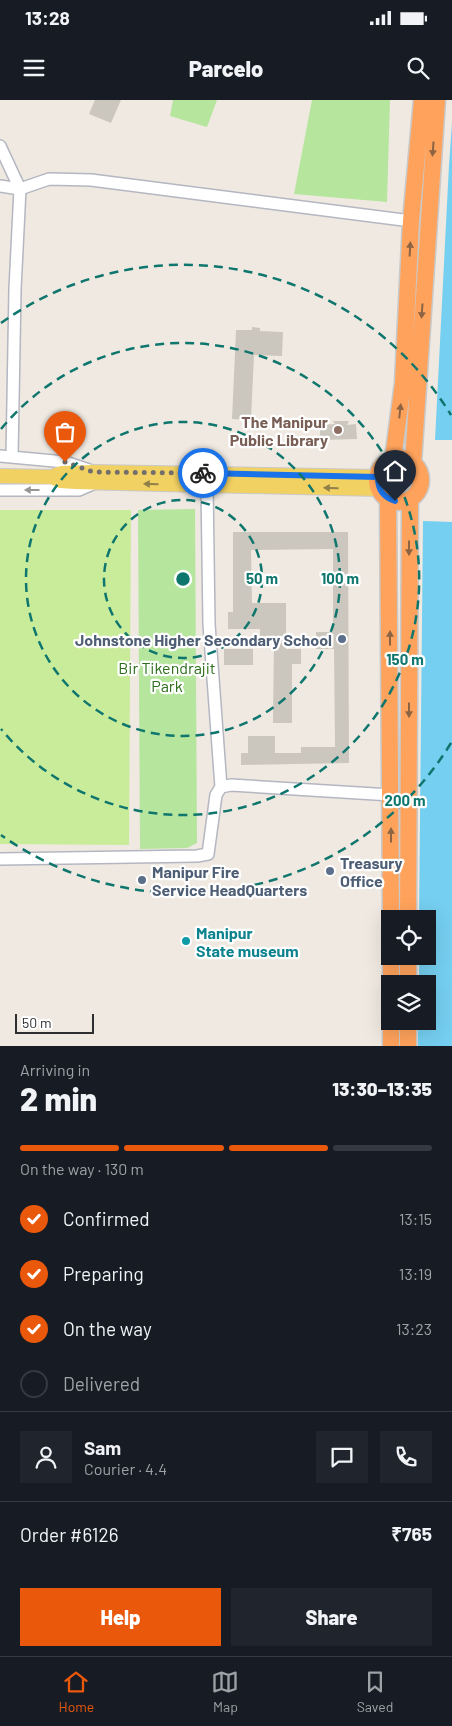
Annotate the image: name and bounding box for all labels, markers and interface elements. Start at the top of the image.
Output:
text: 13:28 [25,6,70,29]
icon: menu [20,54,48,82]
icon: search [404,54,432,82]
text: Parcelo [189,55,263,81]
one-way arrow [429,141,437,157]
one-way arrow [406,241,414,257]
one-way arrow [417,303,425,319]
one-way arrow [396,403,404,419]
pin [44,411,86,462]
place label: The Manipur Public Library [230,412,328,449]
icon: bag [51,418,79,446]
marker: The Manipur Public Library [332,424,344,436]
courier [178,448,228,498]
pin [374,450,416,501]
icon: home [381,457,409,485]
icon: bike [189,459,217,487]
one-way arrow [142,480,158,488]
one-way arrow [322,484,338,492]
one-way arrow [24,486,40,494]
one-way arrow [405,540,413,556]
text: 50 m [246,569,278,587]
text: 100 m [321,569,359,587]
centre of rings [174,570,192,588]
one-way arrow [386,629,394,645]
place label: Johnstone Higher Secondary School [75,630,332,649]
marker: Johnstone Higher Secondary School [336,633,348,645]
text: 150 m [386,650,424,668]
park label: Bir Tikendrajit Park [118,658,216,695]
one-way arrow [405,702,413,718]
text: 200 m [384,791,426,809]
one-way arrow [387,827,395,843]
place label: Treasury Office [340,853,403,890]
place label: Manipur Fire Service HeadQuarters [152,862,307,899]
marker: Treasury Office [324,865,336,877]
marker: Manipur Fire Service HeadQuarters [136,874,148,886]
map controls [381,910,436,1030]
button: locate [381,910,436,965]
place label: Manipur State museum [196,923,299,960]
marker: Manipur State museum [180,935,192,947]
button: layers [381,975,436,1030]
scale bar [15,1011,94,1034]
text: 50 m [22,1014,51,1031]
text: Arriving in [20,1060,90,1079]
text: 13:30–13:35 [332,1077,432,1100]
text: 2 min [20,1079,97,1117]
text: On the way · 130 m [20,1159,144,1178]
icon: check [20,1205,48,1233]
text: Confirmed [63,1207,150,1230]
text: 13:15 [399,1209,432,1228]
icon: check [20,1260,48,1288]
text: Preparing [63,1262,144,1285]
text: 13:19 [399,1264,432,1283]
icon: check [20,1315,48,1343]
text: On the way [63,1317,152,1340]
text: 13:23 [396,1319,432,1338]
text: Delivered [63,1372,140,1395]
button: person [20,1431,72,1483]
button: chat [316,1431,368,1483]
button: phone [380,1431,432,1483]
text: Sam [84,1436,121,1459]
text: Courier · 4.4 [84,1459,167,1478]
text: ₹765 [391,1522,432,1545]
text: Order #6126 [20,1523,118,1546]
button: Help [20,1588,221,1646]
button: Share [231,1588,432,1646]
tab: Home [59,1668,94,1715]
tab: Map [211,1668,239,1715]
tab: Saved [357,1668,393,1715]

